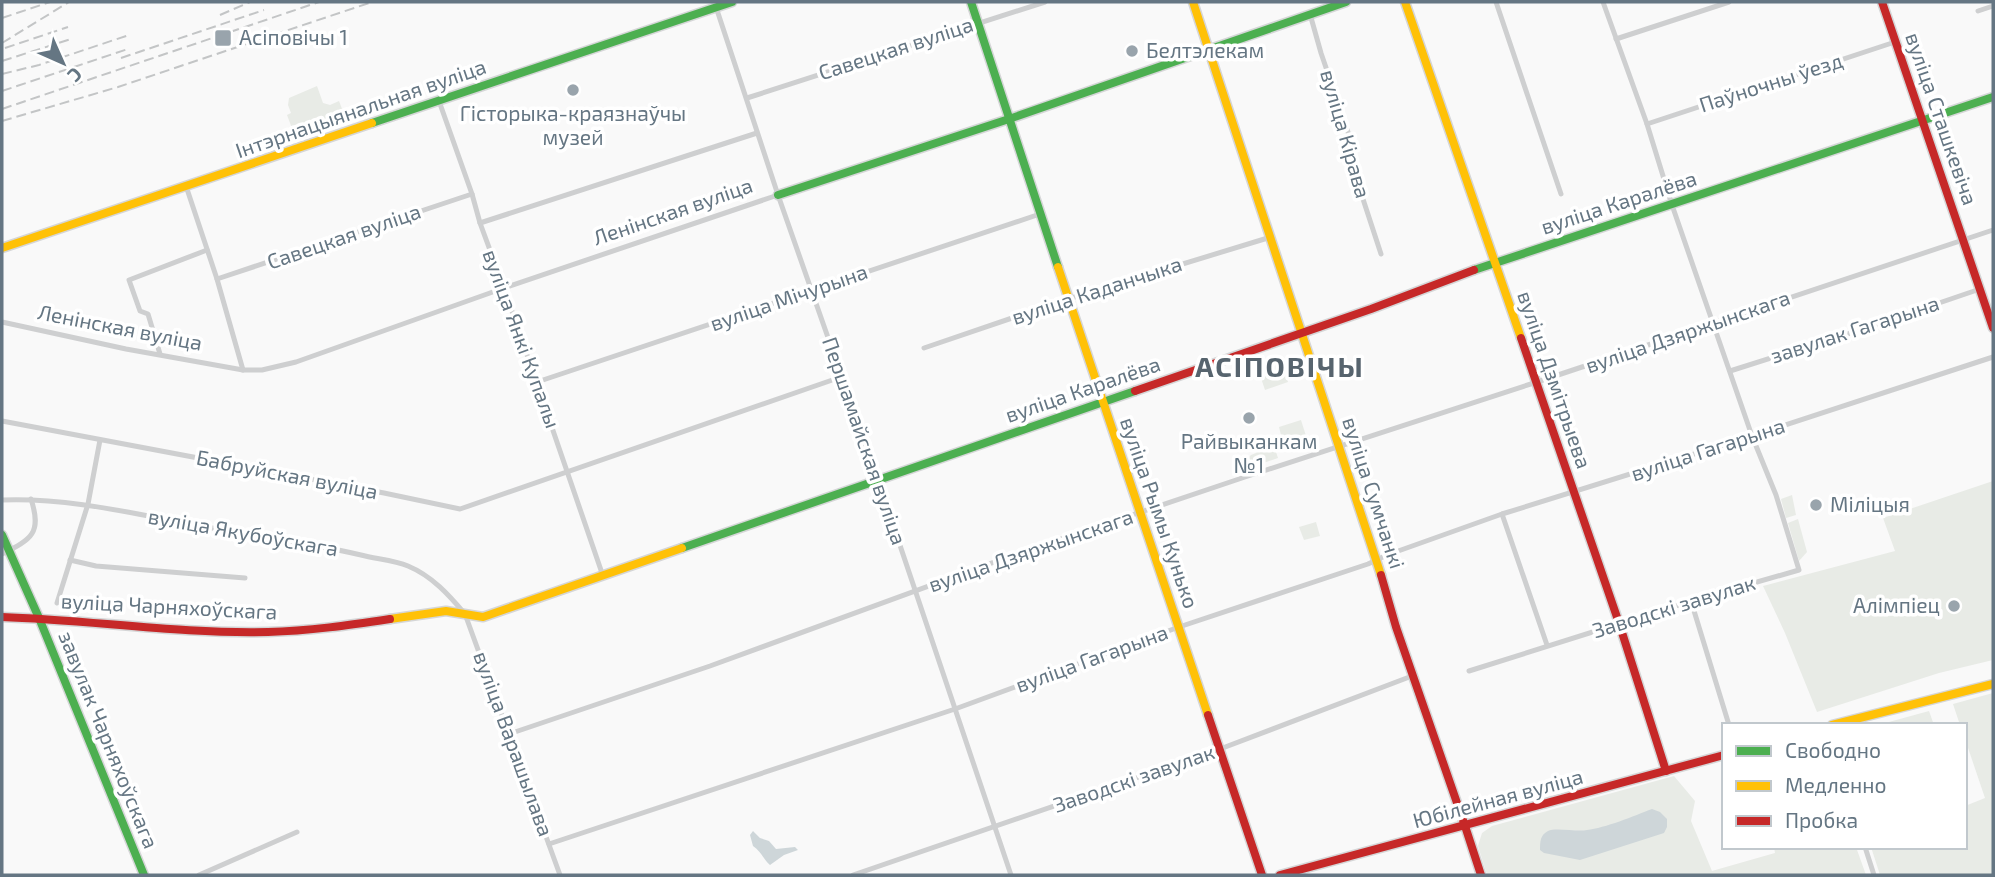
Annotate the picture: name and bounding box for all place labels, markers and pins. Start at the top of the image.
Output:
place label: Асіповічы 1 [239,24,348,49]
marker: Асіповічы 1 [213,28,233,48]
place label: Белтэлекам [1146,37,1264,62]
marker: Белтэлекам [1124,43,1140,59]
marker: Гісторыка-краязнаўчы музей [565,82,581,98]
place label: Гісторыка-краязнаўчы музей [460,100,686,150]
marker: Райвыканкам №1 [1241,410,1257,426]
place label: Райвыканкам №1 [1181,428,1317,477]
place label: Міліцыя [1830,491,1910,516]
marker: Міліцыя [1808,497,1824,513]
place label: Алімпіец [1853,592,1940,617]
marker: Алімпіец [1946,598,1962,614]

